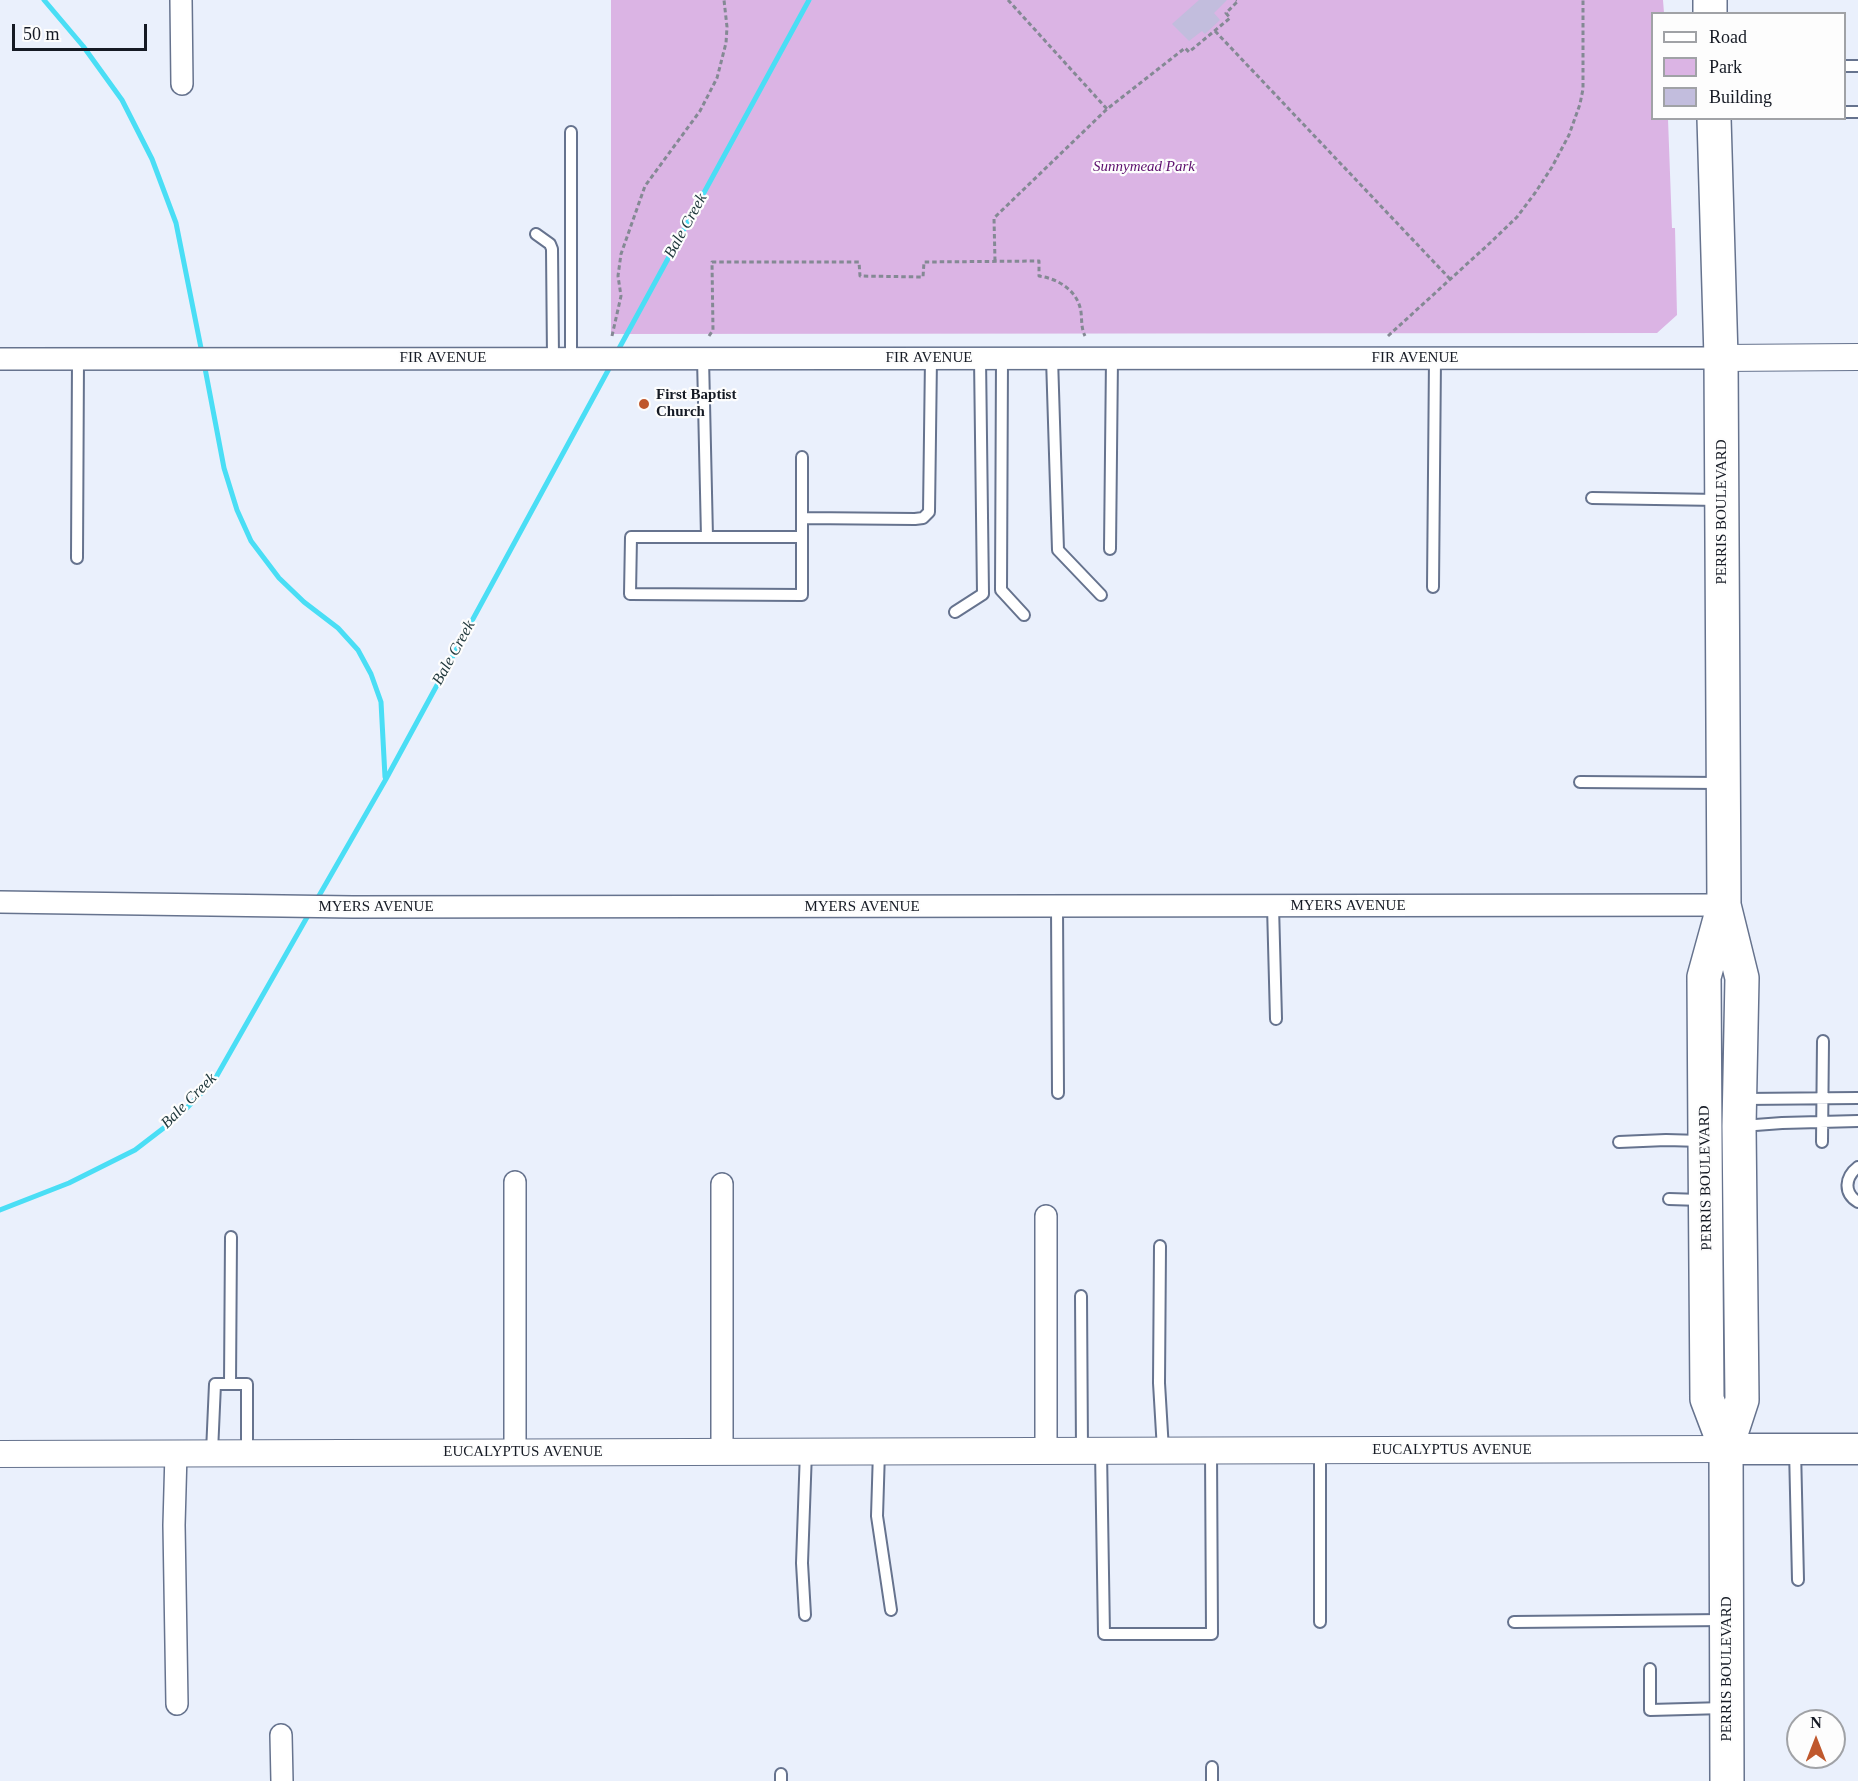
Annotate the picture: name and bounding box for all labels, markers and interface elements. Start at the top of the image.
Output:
scale bar [15,12,150,50]
legend [1651,12,1846,120]
text: 50 m [23,24,60,44]
text: Road [1709,27,1747,47]
text: Park [1709,57,1742,77]
text: Building [1709,87,1772,107]
park label: Sunnymead Park [1093,158,1195,176]
water label: Bale Creek [660,190,712,262]
street label: FIR AVENUE [400,349,486,367]
street label: FIR AVENUE [886,349,972,367]
street label: FIR AVENUE [1372,349,1458,367]
place label: First Baptist Church [656,386,736,421]
marker: First Baptist Church [637,397,651,411]
street label: PERRIS BOULEVARD [1713,439,1731,585]
water label: Bale Creek [428,617,480,689]
street label: MYERS AVENUE [1290,897,1406,915]
street label: MYERS AVENUE [318,898,434,916]
street label: MYERS AVENUE [804,898,920,916]
water label: Bale Creek [157,1069,221,1133]
street label: PERRIS BOULEVARD [1696,1105,1716,1251]
street label: EUCALYPTUS AVENUE [1372,1441,1532,1459]
street label: EUCALYPTUS AVENUE [443,1443,603,1461]
street label: PERRIS BOULEVARD [1718,1596,1736,1742]
north arrow [1786,1709,1846,1769]
text: N [1810,1714,1822,1731]

